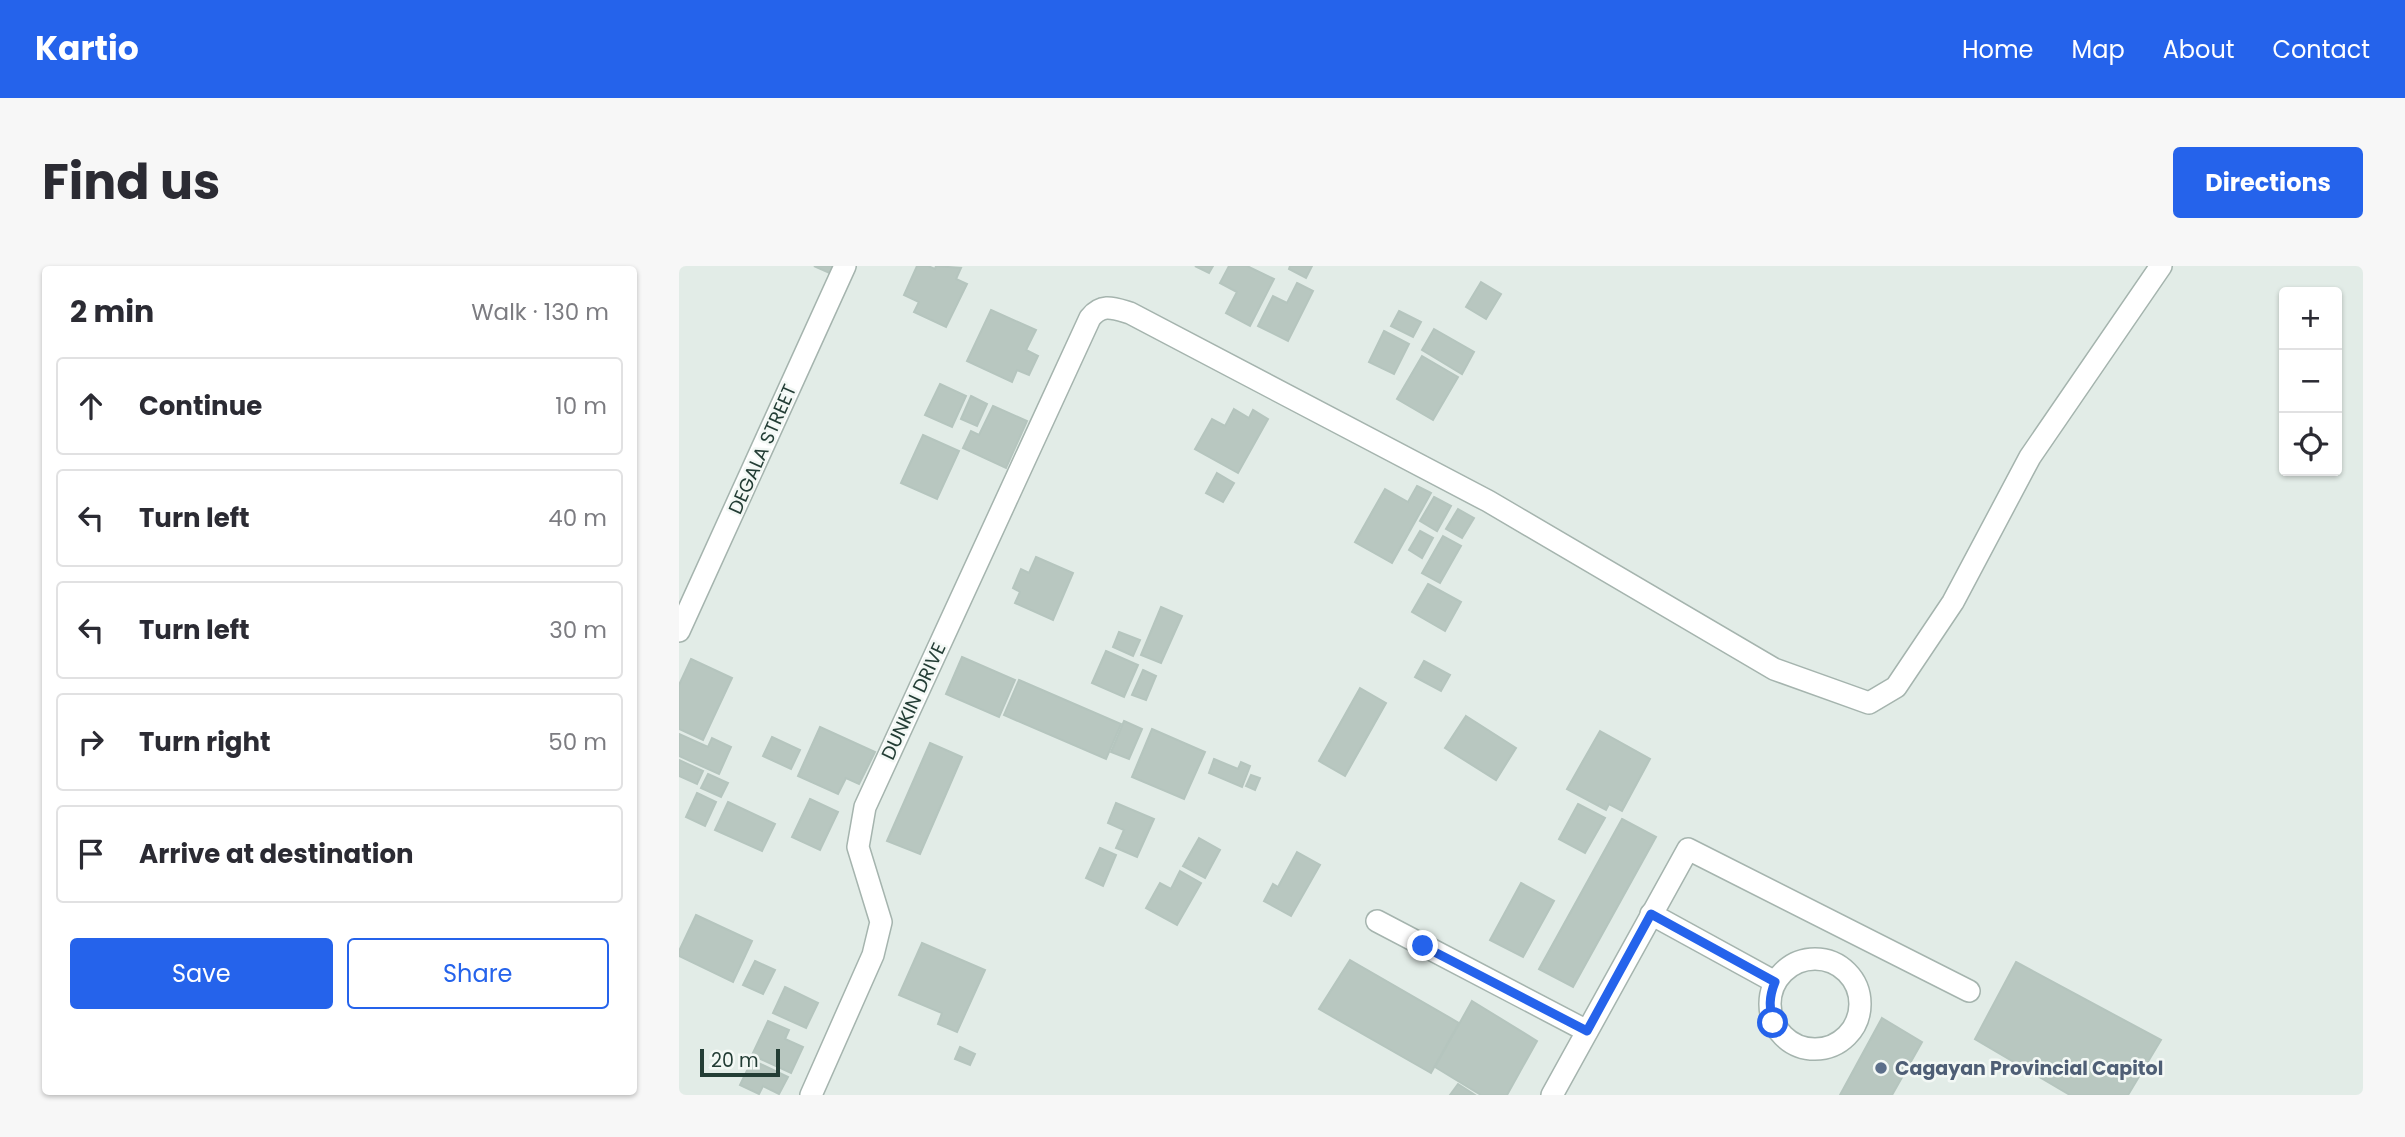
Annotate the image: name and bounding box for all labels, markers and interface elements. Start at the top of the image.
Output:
text: Kartio [35,25,139,72]
text: Home [1962,33,2034,66]
text: Map [2072,33,2125,66]
text: About [2163,33,2234,66]
text: Contact [2272,33,2370,66]
button: Directions [2173,147,2363,218]
text: Find us [42,148,220,216]
map controls [2279,287,2342,476]
button: + [2279,287,2342,350]
text: 2 min [70,290,154,333]
text: Walk · 130 m [471,296,609,328]
button: − [2279,350,2342,413]
street label: DEGALA STREET [722,380,803,518]
icon: ahead [72,387,110,425]
text: Continue [139,388,262,424]
text: 10 m [555,390,607,422]
button: locate [2279,413,2342,476]
icon: left [72,499,110,537]
text: Turn left [139,500,250,536]
text: 40 m [548,502,607,534]
icon: left [72,611,110,649]
text: Turn left [139,612,250,648]
text: 30 m [549,614,607,646]
street label: DUNKIN DRIVE [875,638,952,764]
icon: right [72,723,110,761]
text: Turn right [139,724,271,760]
text: 50 m [548,726,607,758]
icon: arrive [72,835,110,873]
text: Arrive at destination [139,836,414,872]
route end [1407,930,1438,961]
button: Save [70,938,333,1009]
button: Share [347,938,609,1009]
route start [1757,1007,1788,1038]
scale bar [700,1046,781,1078]
text: 20 m [711,1047,759,1074]
place label: Cagayan Provincial Capitol [1895,1055,2163,1082]
marker: Cagayan Provincial Capitol [1873,1060,1889,1076]

